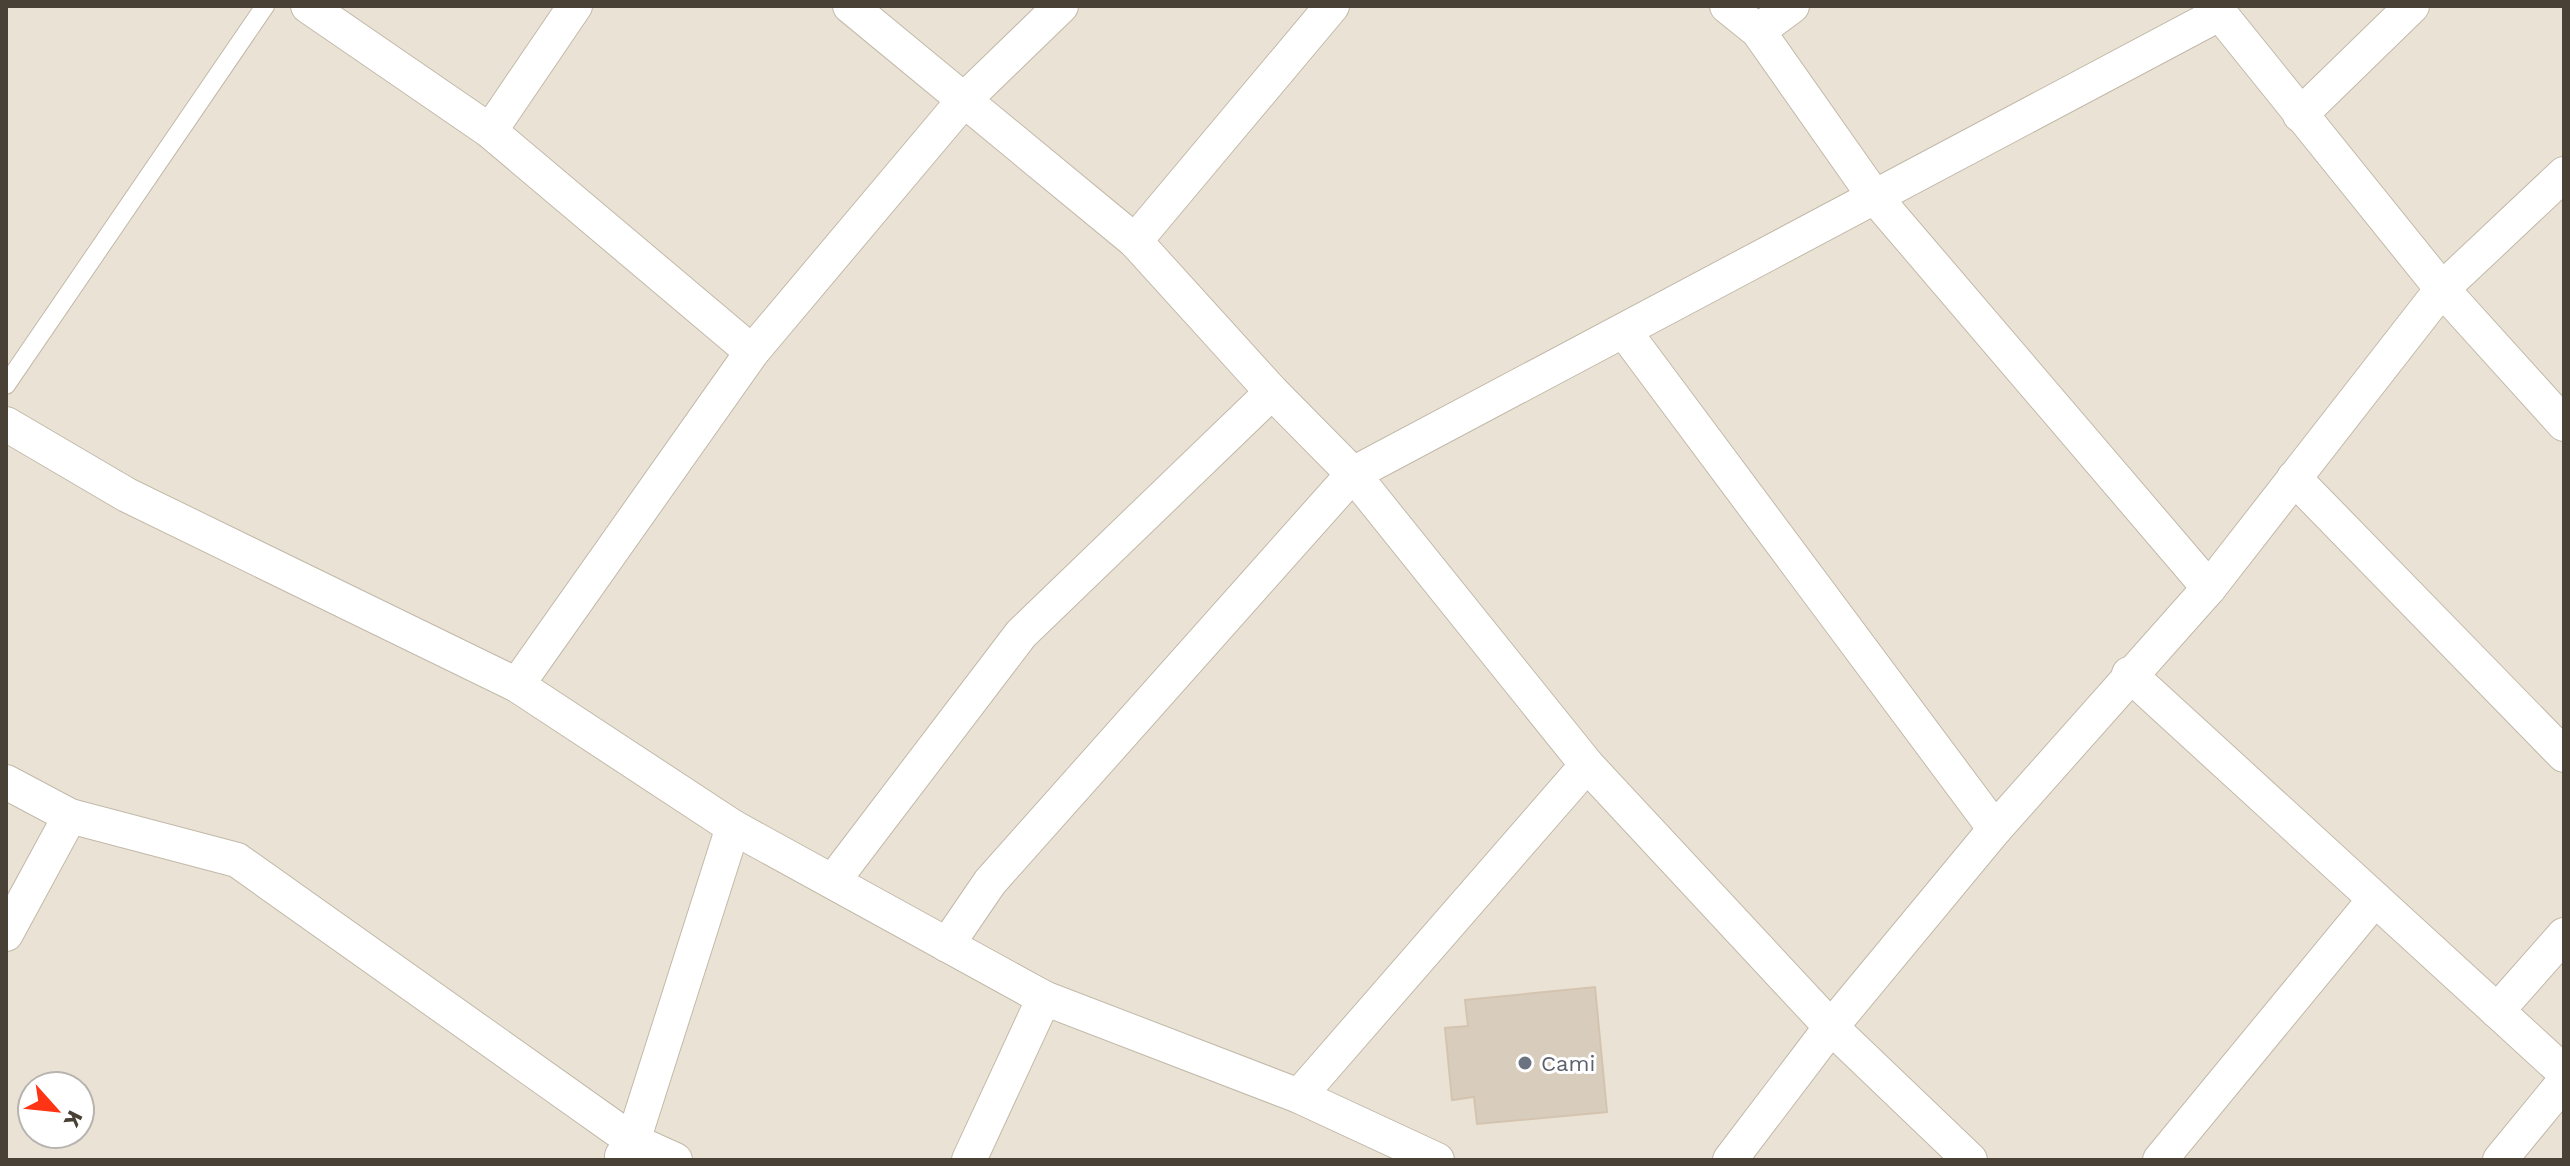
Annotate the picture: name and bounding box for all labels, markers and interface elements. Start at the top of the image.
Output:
place label: Cami [1541,1051,1595,1076]
marker: Cami [1516,1054,1534,1072]
north arrow [16,1070,96,1150]
text: K [58,1106,88,1132]

